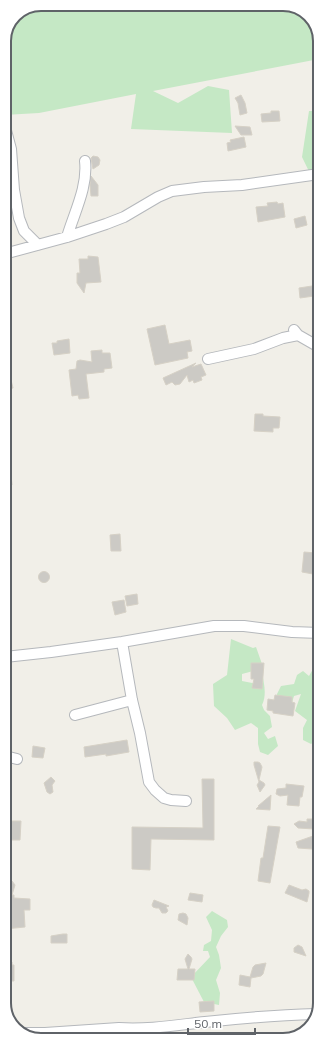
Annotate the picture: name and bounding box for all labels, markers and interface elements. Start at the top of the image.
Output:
scale bar [188,1010,255,1036]
text: 50 m [194,1016,222,1031]

